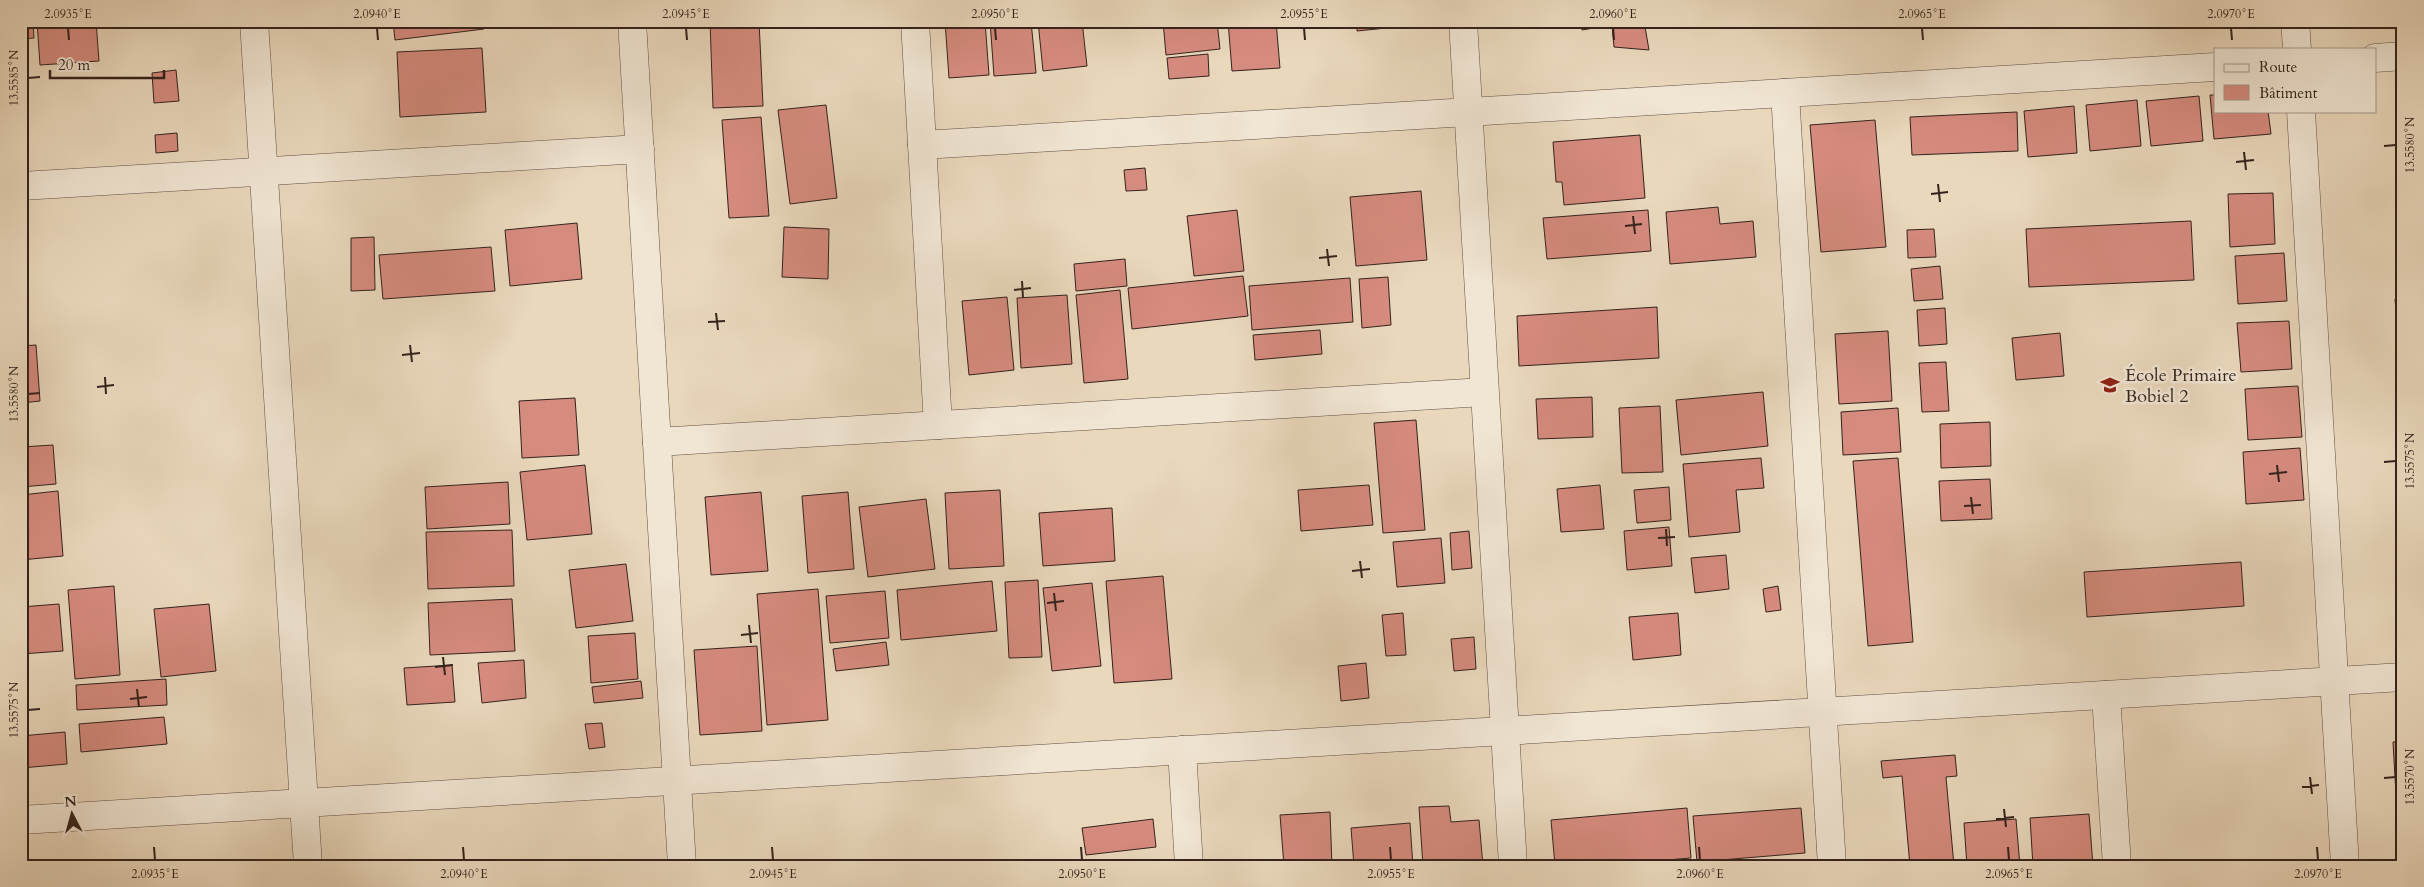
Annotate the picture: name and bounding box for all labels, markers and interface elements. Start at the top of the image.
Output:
text: 2.0935°E [44,6,92,22]
text: 2.0940°E [353,6,401,22]
text: 2.0945°E [662,6,710,22]
text: 2.0950°E [971,6,1019,22]
text: 2.0955°E [1280,6,1328,22]
text: 2.0960°E [1589,6,1637,22]
text: 2.0965°E [1898,6,1946,22]
text: 2.0970°E [2207,6,2255,22]
scale bar [50,48,164,80]
legend [2214,48,2376,112]
text: 13.5585°N [6,49,22,106]
text: 20 m [58,55,90,75]
text: Route [2259,57,2297,77]
text: Bâtiment [2259,83,2318,103]
text: 13.5580°N [2402,116,2418,173]
place label: École Primaire Bobiel 2 [2125,363,2237,409]
text: 13.5580°N [6,365,22,422]
school or university icon: École Primaire Bobiel 2 [2099,374,2121,396]
text: 13.5575°N [2402,432,2418,489]
text: 13.5575°N [6,681,22,738]
text: 13.5570°N [2402,748,2418,805]
north arrow [48,790,98,840]
text: N [64,791,78,812]
text: 2.0935°E [131,866,179,882]
text: 2.0940°E [440,866,488,882]
text: 2.0945°E [749,866,797,882]
text: 2.0950°E [1058,866,1106,882]
text: 2.0955°E [1367,866,1415,882]
text: 2.0960°E [1676,866,1724,882]
text: 2.0965°E [1985,866,2033,882]
text: 2.0970°E [2294,866,2342,882]

